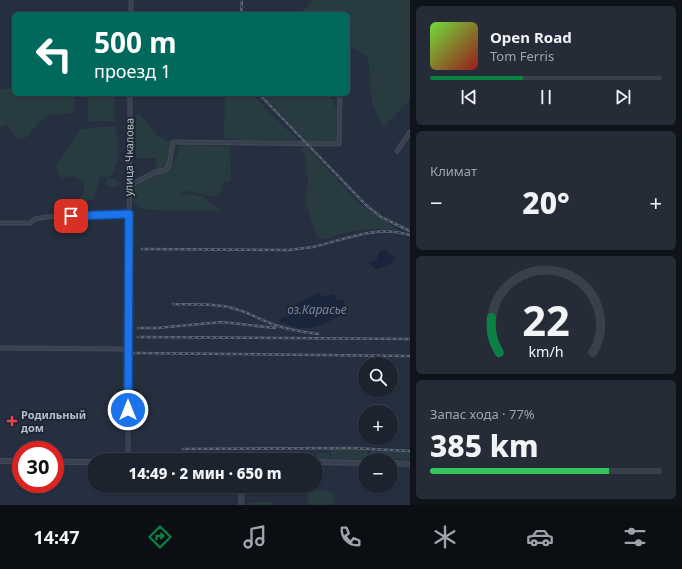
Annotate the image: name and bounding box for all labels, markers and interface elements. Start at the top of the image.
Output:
text: 500 m [94,23,177,61]
text: Open Road [490,27,572,47]
icon: left [28,28,80,80]
text: Tom Ferris [490,47,554,65]
text: проезд 1 [94,59,171,83]
icon: previous [458,86,480,108]
icon: pause [535,86,557,108]
icon: next [612,86,634,108]
street label: улица Чкалова [120,118,137,196]
text: Климат [430,162,477,180]
text: 20° [522,182,570,223]
text: − [430,187,443,217]
text: + [649,187,662,217]
pin [54,199,88,233]
icon: arrive [60,205,82,227]
text: 22 [522,292,570,348]
water label: оз.Карасье [287,301,347,318]
text: km/h [528,341,564,360]
map controls [358,357,398,493]
button: search [358,357,398,397]
position arrow [107,389,149,431]
button: + [358,405,398,445]
text: Запас хода · 77% [430,405,535,423]
place label: Родильный дом [21,407,86,435]
marker: Родильный дом [6,415,18,427]
text: 385 km [430,425,539,466]
speed limit sign: 30 [12,441,64,493]
button: − [358,453,398,493]
text: 14:49 · 2 мин · 650 m [128,463,282,483]
icon: directions [146,523,174,551]
icon: music [241,523,269,551]
icon: phone [336,523,364,551]
icon: climate [431,523,459,551]
icon: car [526,523,554,551]
icon: filters [621,523,649,551]
text: 14:47 [33,525,80,549]

